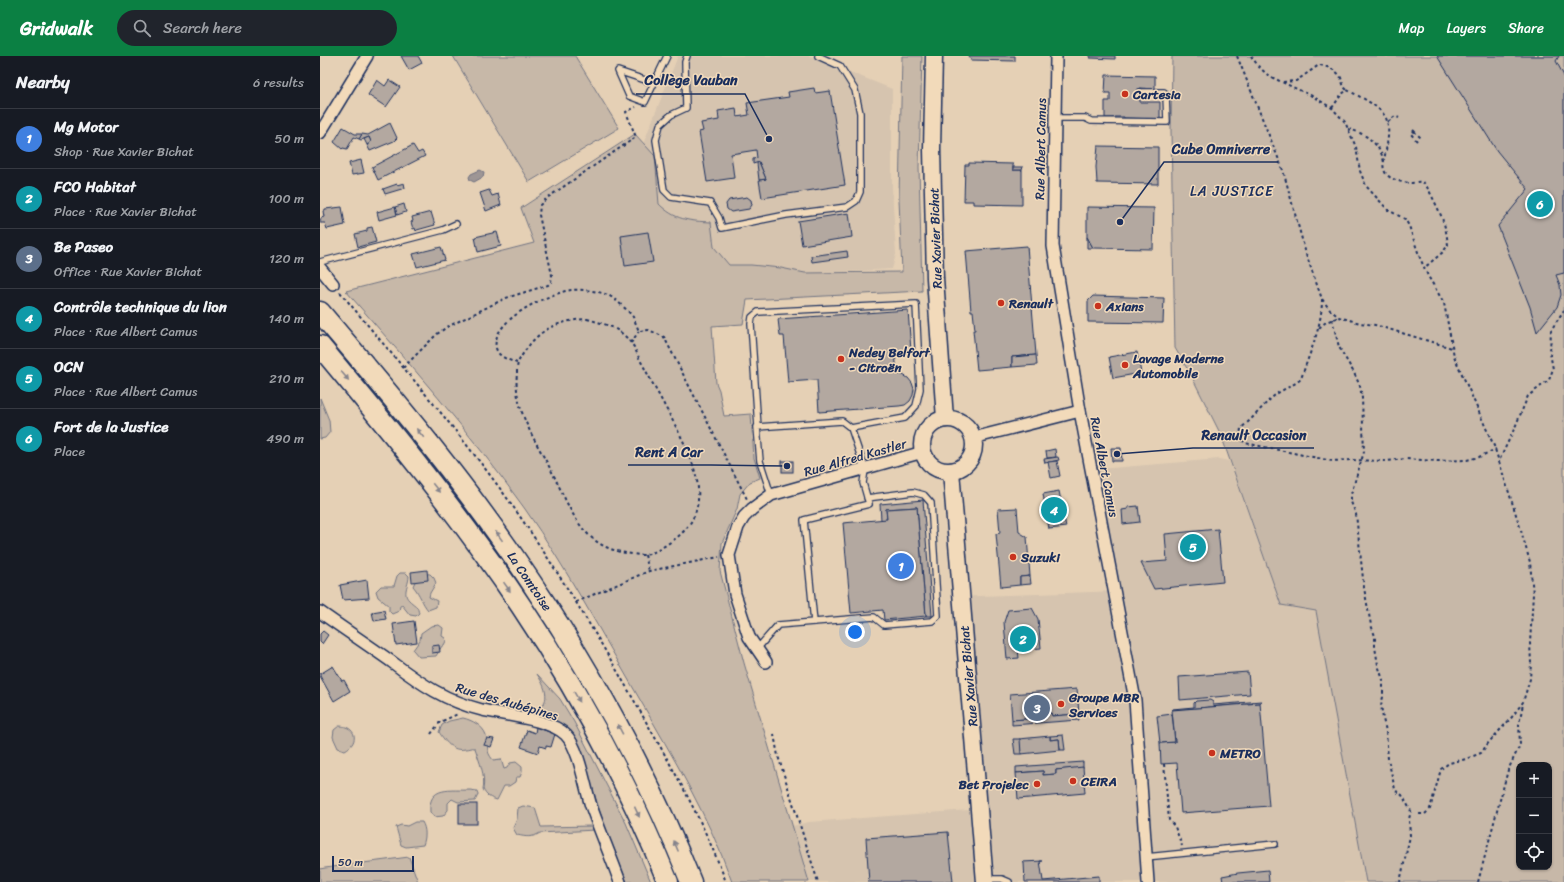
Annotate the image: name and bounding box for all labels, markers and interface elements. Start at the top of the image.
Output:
search box [117,10,397,46]
text: Gridwalk [20,12,93,45]
text: Search here [163,15,242,41]
text: Map [1399,16,1424,41]
text: Layers [1446,16,1486,41]
text: Share [1508,16,1544,41]
icon: search [131,17,153,39]
text: Nearby [16,67,70,97]
callout: Collège Vauban [636,68,745,94]
text: Collège Vauban [643,68,738,93]
text: 6 results [253,71,304,94]
place label: Cartesia [1132,83,1181,106]
marker: Cartesia [1120,89,1130,99]
street label: Rue Albert Camus [1028,97,1053,200]
text: Mg Motor [54,114,119,140]
text: 1 [26,127,32,150]
text: 50 m [274,127,304,150]
callout: Cube Omniverre [1164,136,1278,162]
text: Cube Omniverre [1171,137,1271,162]
text: Shop · Rue Xavier Bichat [54,140,194,163]
text: FCO Habitat [54,174,136,200]
district label: LA JUSTICE [1190,179,1274,204]
text: 2 [25,187,33,210]
text: 100 m [269,187,304,210]
street label: Rue Xavier Bichat [922,187,949,289]
pin: 6 [1527,189,1553,219]
text: Place · Rue Xavier Bichat [54,200,197,223]
text: Be Paseo [54,234,113,260]
text: 3 [25,247,33,270]
text: 120 m [269,247,304,270]
text: Office · Rue Xavier Bichat [54,260,202,283]
place label: Renault [1008,292,1054,315]
text: Contrôle technique du lion [54,294,227,320]
place label: Axians [1105,295,1144,318]
marker: Renault [996,298,1006,308]
marker: Axians [1093,301,1103,311]
text: 4 [25,307,33,330]
text: 140 m [269,307,304,330]
text: Place · Rue Albert Camus [54,320,197,343]
place label: Nedey Belfort - Citroën [848,341,930,379]
place label: Lavage Moderne Automobile [1132,347,1224,385]
text: OCN [54,354,84,380]
marker: Nedey Belfort - Citroën [836,354,846,364]
marker: Lavage Moderne Automobile [1120,360,1130,370]
text: 5 [25,367,33,390]
text: 210 m [269,367,304,390]
one-way arrow [341,371,349,381]
text: Place · Rue Albert Camus [54,380,197,403]
text: Fort de la Justice [54,414,169,440]
street label: Rue Albert Camus [1084,415,1126,520]
callout: Renault Occasion [1193,422,1314,448]
text: Renault Occasion [1200,423,1307,448]
text: 6 [25,427,33,450]
text: 490 m [266,427,304,450]
one-way arrow [416,427,424,438]
street label: Rue Alfred Kastler [801,432,910,483]
callout: Rent A Car [628,439,711,465]
text: Place [54,440,85,463]
text: Rent A Car [634,440,704,465]
one-way arrow [431,482,440,493]
pin: 4 [1041,495,1067,525]
one-way arrow [495,531,503,541]
pin: 5 [1180,532,1206,562]
place label: Suzuki [1020,546,1061,569]
street label: La Comtoise [501,547,558,616]
pin: 1 [888,551,914,581]
marker: Suzuki [1008,552,1018,562]
one-way arrow [503,581,511,592]
your location [845,622,865,642]
street label: Rue Xavier Bichat [953,624,984,727]
pin: 2 [1010,624,1036,654]
street label: Rue des Aubépines [453,676,561,727]
place label: Groupe MBR Services [1068,686,1139,724]
one-way arrow [573,691,580,703]
pin: 3 [1024,693,1050,723]
marker: Groupe MBR Services [1056,699,1066,709]
one-way arrow [616,723,623,735]
place label: METRO [1219,742,1261,765]
marker: METRO [1207,748,1217,758]
map controls [1516,762,1552,870]
button: + [1516,762,1552,798]
place label: CEIRA [1080,770,1117,793]
place label: Bet Projelec [959,773,1030,796]
marker: CEIRA [1068,776,1078,786]
marker: Bet Projelec [1032,779,1042,789]
button: − [1516,798,1552,834]
one-way arrow [634,806,640,818]
button: locate [1516,834,1552,870]
one-way arrow [673,841,679,852]
text: 50 m [338,853,363,872]
scale bar [332,854,414,873]

